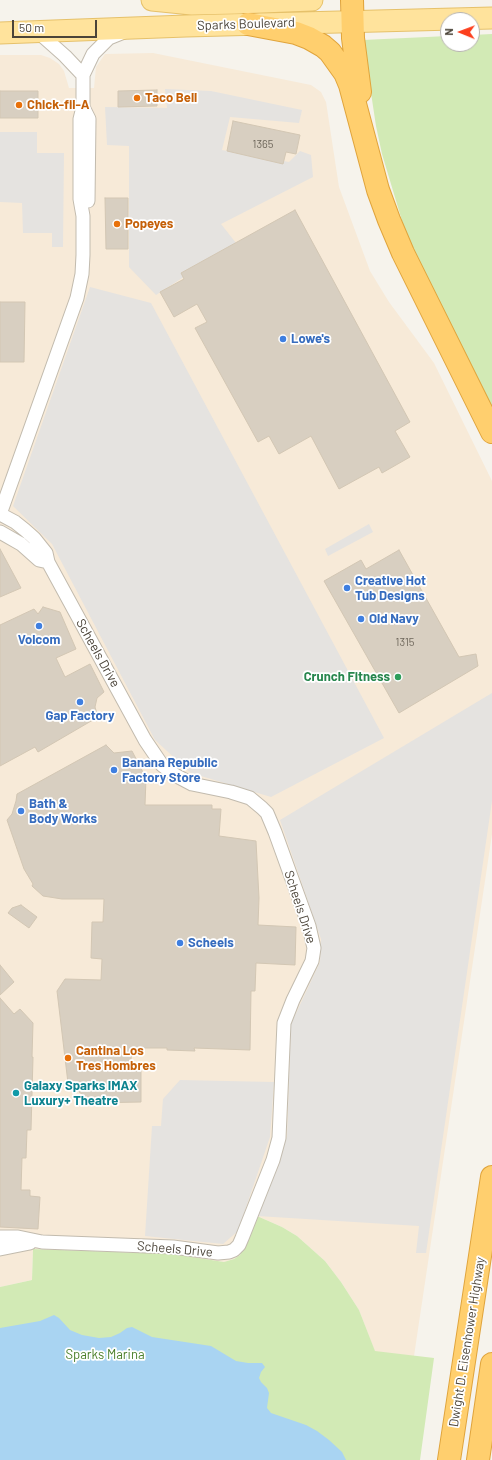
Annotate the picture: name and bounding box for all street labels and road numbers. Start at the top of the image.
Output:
street label: Sparks Boulevard [197,14,295,34]
street label: Scheels Drive [73,616,123,690]
street label: Scheels Drive [281,868,319,946]
street label: Scheels Drive [136,1238,214,1260]
street label: Dwight D. Eisenhower Highway [446,1256,488,1428]

